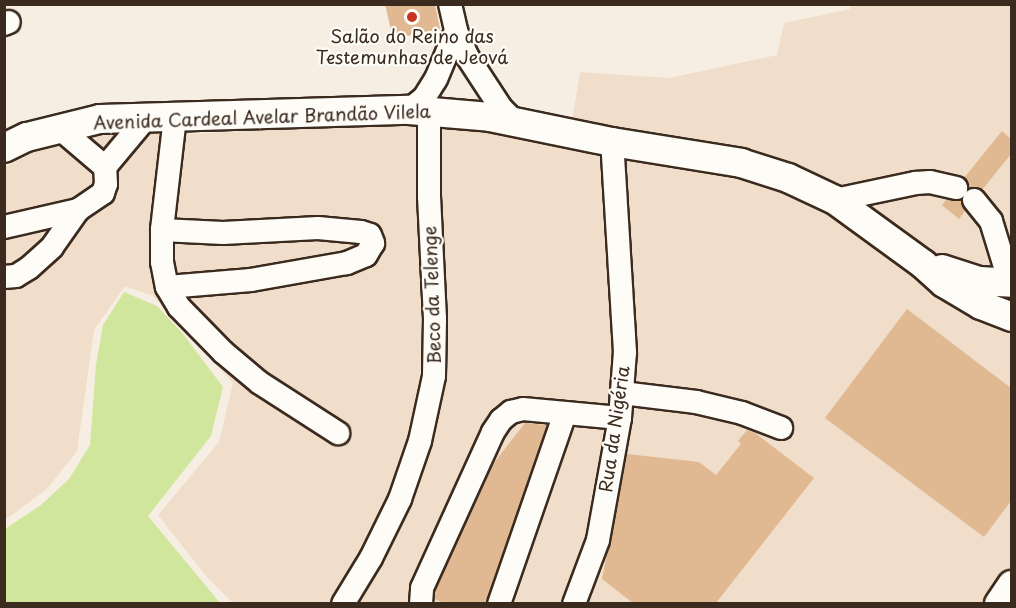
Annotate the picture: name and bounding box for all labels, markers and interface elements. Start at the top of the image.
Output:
marker: Salão do Reino das Testemunhas de Jeová [405,10,419,24]
place label: Salão do Reino das Testemunhas de Jeová [315,26,509,68]
street label: Avenida Cardeal Avelar Brandão Vilela [94,100,430,134]
street label: Beco da Telenge [419,226,445,364]
street label: Rua da Nigéria [594,363,634,495]

